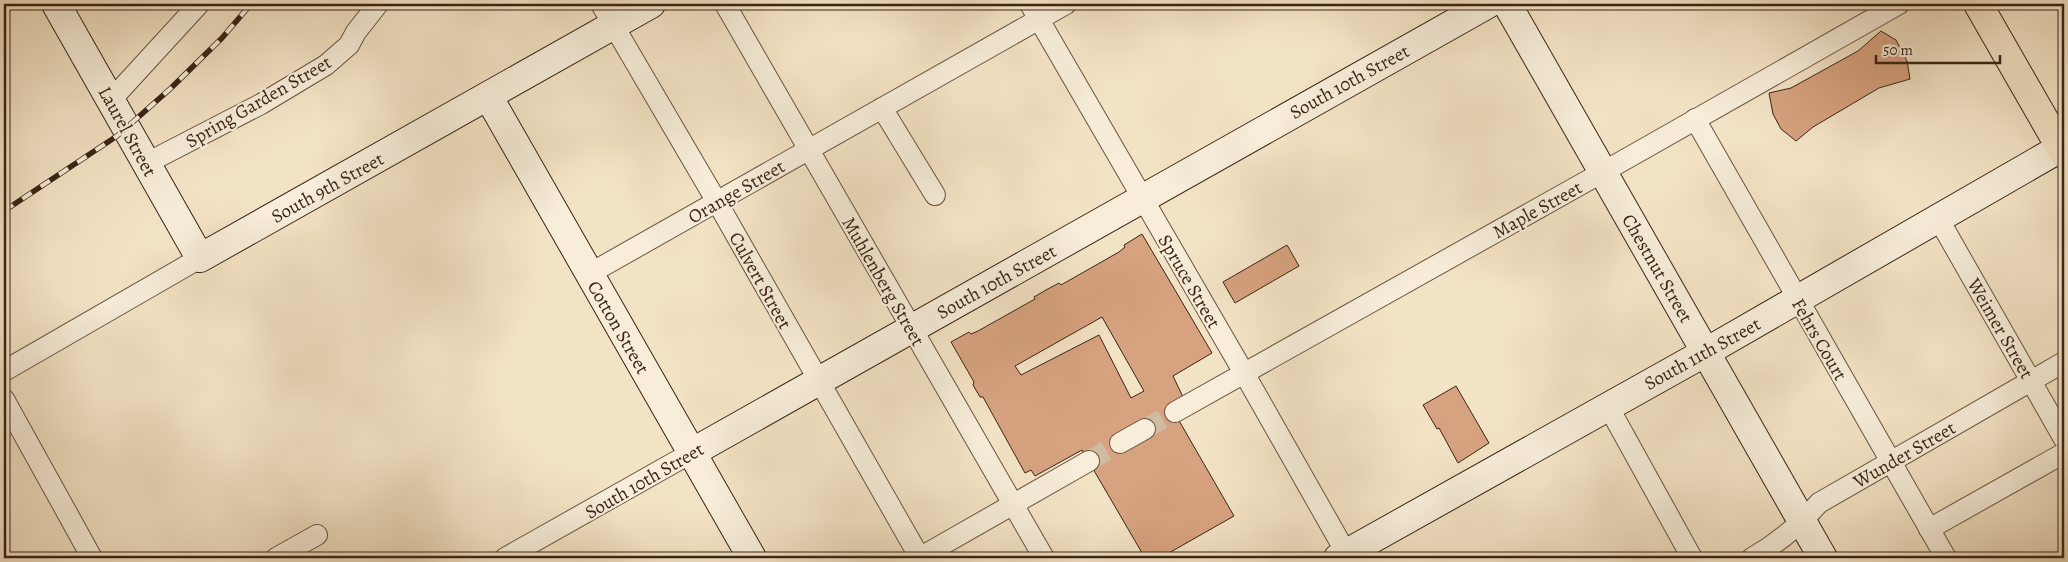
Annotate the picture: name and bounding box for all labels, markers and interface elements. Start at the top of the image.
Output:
scale bar [1876,32,1999,64]
street label: South 10th Street [1285,38,1414,126]
text: 50 m [1883,40,1913,60]
street label: Spring Garden Street [181,49,336,154]
street label: Laurel Street [92,82,163,181]
street label: South 9th Street [266,146,389,230]
street label: Orange Street [683,154,790,230]
street label: Maple Street [1488,175,1587,245]
street label: Chestnut Street [1615,209,1699,328]
street label: Muhlenberg Street [836,212,931,351]
street label: Culvert Street [723,227,798,334]
street label: Spruce Street [1152,230,1227,333]
street label: South 10th Street [932,238,1061,326]
street label: Weimer Street [1960,273,2039,384]
street label: Cotton Street [581,276,655,379]
street label: Fehrs Court [1785,294,1853,385]
street label: South 11th Street [1640,311,1765,397]
street label: Wunder Street [1848,415,1960,495]
street label: South 10th Street [580,436,709,525]

